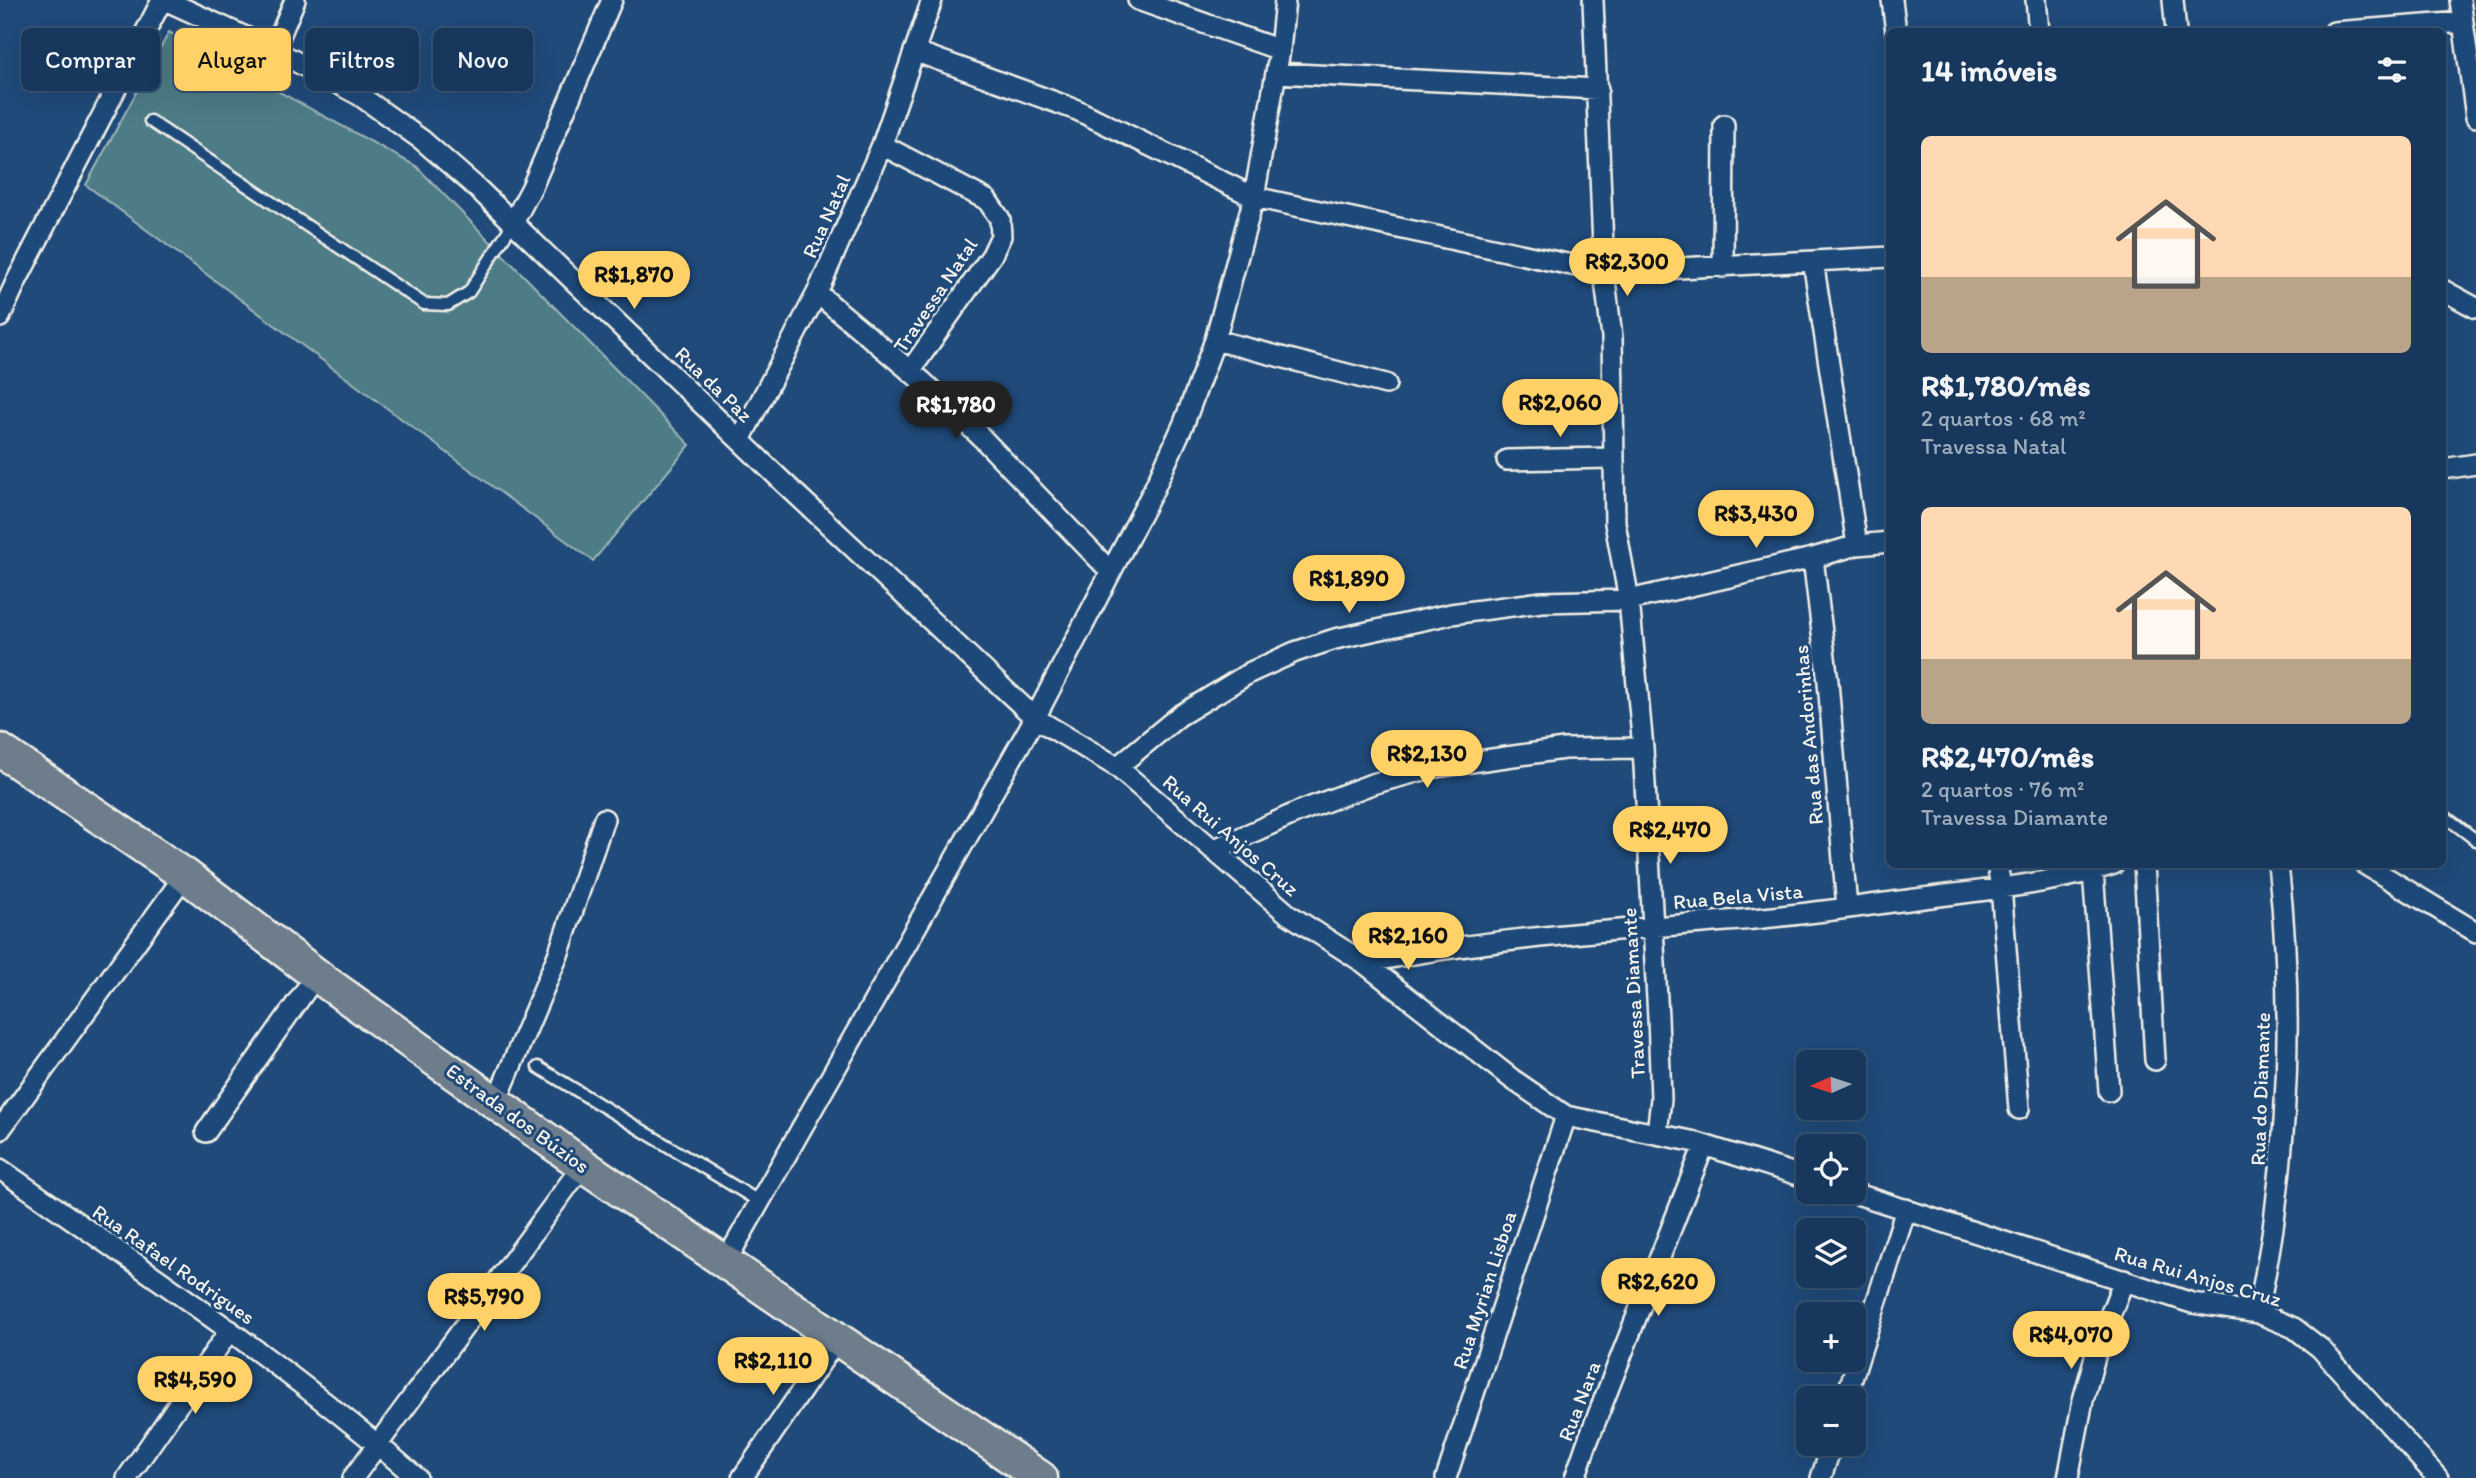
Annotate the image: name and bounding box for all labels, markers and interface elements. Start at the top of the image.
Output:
chip: Comprar [21,28,160,91]
chip: Alugar [174,28,291,91]
chip: Filtros [305,28,419,91]
chip: Novo [433,28,533,91]
icon: filters [2373,51,2411,89]
text: 14 imóveis [1921,52,2057,89]
street label: Rua Natal [796,170,856,262]
icon: home [2103,181,2229,307]
street label: Travessa Natal [887,233,983,357]
pin: R$2,300 [1562,238,1692,298]
text: R$2,300 [1585,247,1669,275]
pin: R$1,870 [569,252,699,311]
text: R$1,870 [594,260,674,288]
street label: Rua da Paz [670,341,758,427]
text: R$1,780/mês [1921,367,2091,404]
pin: R$2,060 [1495,380,1625,439]
pin: R$1,780 [891,382,1021,441]
text: R$2,060 [1518,388,1602,416]
text: R$1,780 [916,390,996,418]
text: 2 quartos · 68 m² [1921,404,2086,432]
text: Travessa Natal [1921,432,2067,460]
pin: R$3,430 [1691,490,1821,550]
text: R$3,430 [1714,499,1798,527]
icon: home [2103,552,2229,678]
pin: R$1,890 [1284,556,1414,615]
text: R$1,890 [1309,564,1389,592]
street label: Rua das Andorinhas [1788,644,1828,826]
pin: R$2,130 [1362,730,1492,790]
text: R$2,470/mês [1921,738,2094,775]
text: R$2,130 [1387,739,1467,767]
street label: Rua Rui Anjos Cruz [1158,769,1305,901]
text: 2 quartos · 76 m² [1921,775,2084,803]
text: Travessa Diamante [1921,803,2108,831]
pin: R$2,470 [1605,806,1735,866]
text: R$2,470 [1629,815,1711,843]
street label: Rua Bela Vista [1672,878,1804,914]
street label: Travessa Diamante [1616,907,1650,1079]
pin: R$2,160 [1343,912,1473,972]
text: R$2,160 [1368,921,1448,949]
street label: Rua do Diamante [2245,1012,2275,1166]
north arrow [1796,1050,1866,1120]
map controls [1796,1050,1866,1456]
street label: Estrada dos Búzios [441,1058,595,1178]
button: locate [1796,1134,1866,1204]
street label: Rua Rafael Rodrigues [88,1199,260,1329]
street label: Rua Myrian Lisboa [1447,1208,1521,1372]
button: layers [1796,1218,1866,1288]
street label: Rua Rui Anjos Cruz [2112,1240,2285,1312]
pin: R$2,620 [1593,1258,1723,1318]
text: R$2,620 [1617,1267,1699,1295]
pin: R$5,790 [419,1274,549,1333]
text: R$5,790 [444,1282,524,1310]
button: + [1796,1302,1866,1372]
pin: R$4,070 [2006,1312,2136,1371]
text: R$4,070 [2029,1320,2113,1348]
pin: R$2,110 [708,1338,838,1397]
text: R$2,110 [734,1346,812,1374]
pin: R$4,590 [130,1356,260,1416]
street label: Rua Nara [1552,1357,1606,1445]
text: R$4,590 [153,1365,237,1393]
button: − [1796,1386,1866,1456]

